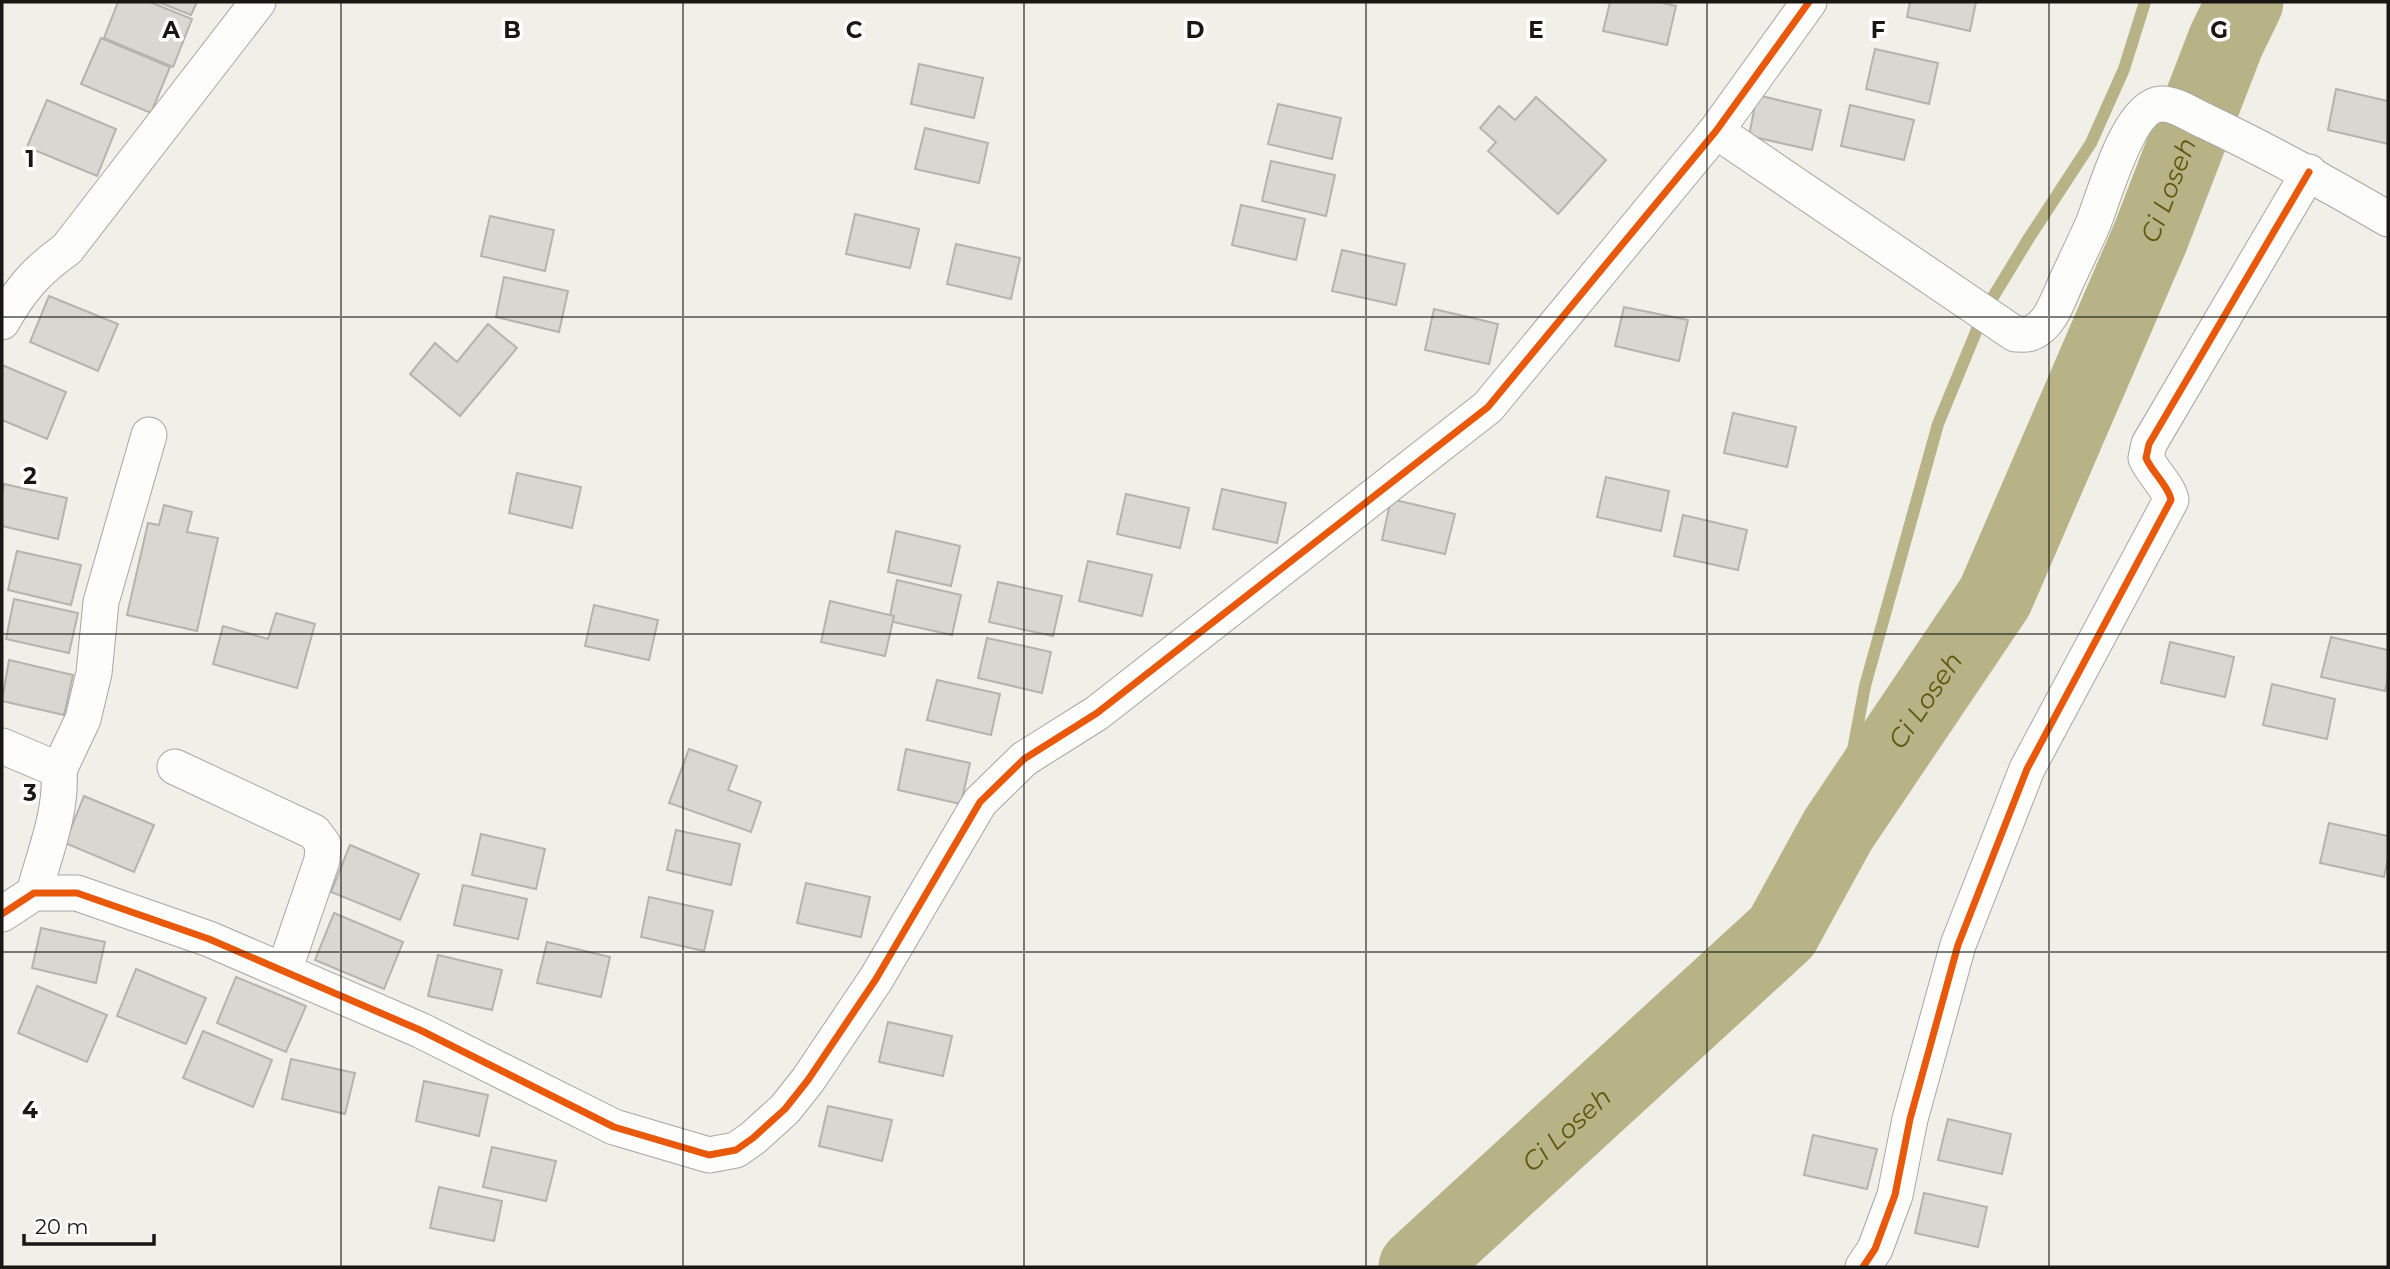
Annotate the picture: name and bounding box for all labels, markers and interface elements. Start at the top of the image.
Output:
text: A [161,16,180,44]
text: B [503,16,521,44]
text: C [846,16,863,44]
text: D [1186,16,1205,44]
text: E [1528,16,1544,44]
text: F [1871,16,1886,44]
text: G [2210,16,2228,44]
water label: Ci Loseh [2134,133,2203,247]
text: 1 [25,145,35,173]
text: 2 [23,462,37,490]
water label: Ci Loseh [1881,646,1969,755]
text: 3 [22,779,37,807]
water label: Ci Loseh [1515,1081,1618,1179]
text: 4 [22,1096,38,1124]
scale bar [24,1202,154,1246]
text: 20 m [35,1214,89,1239]

